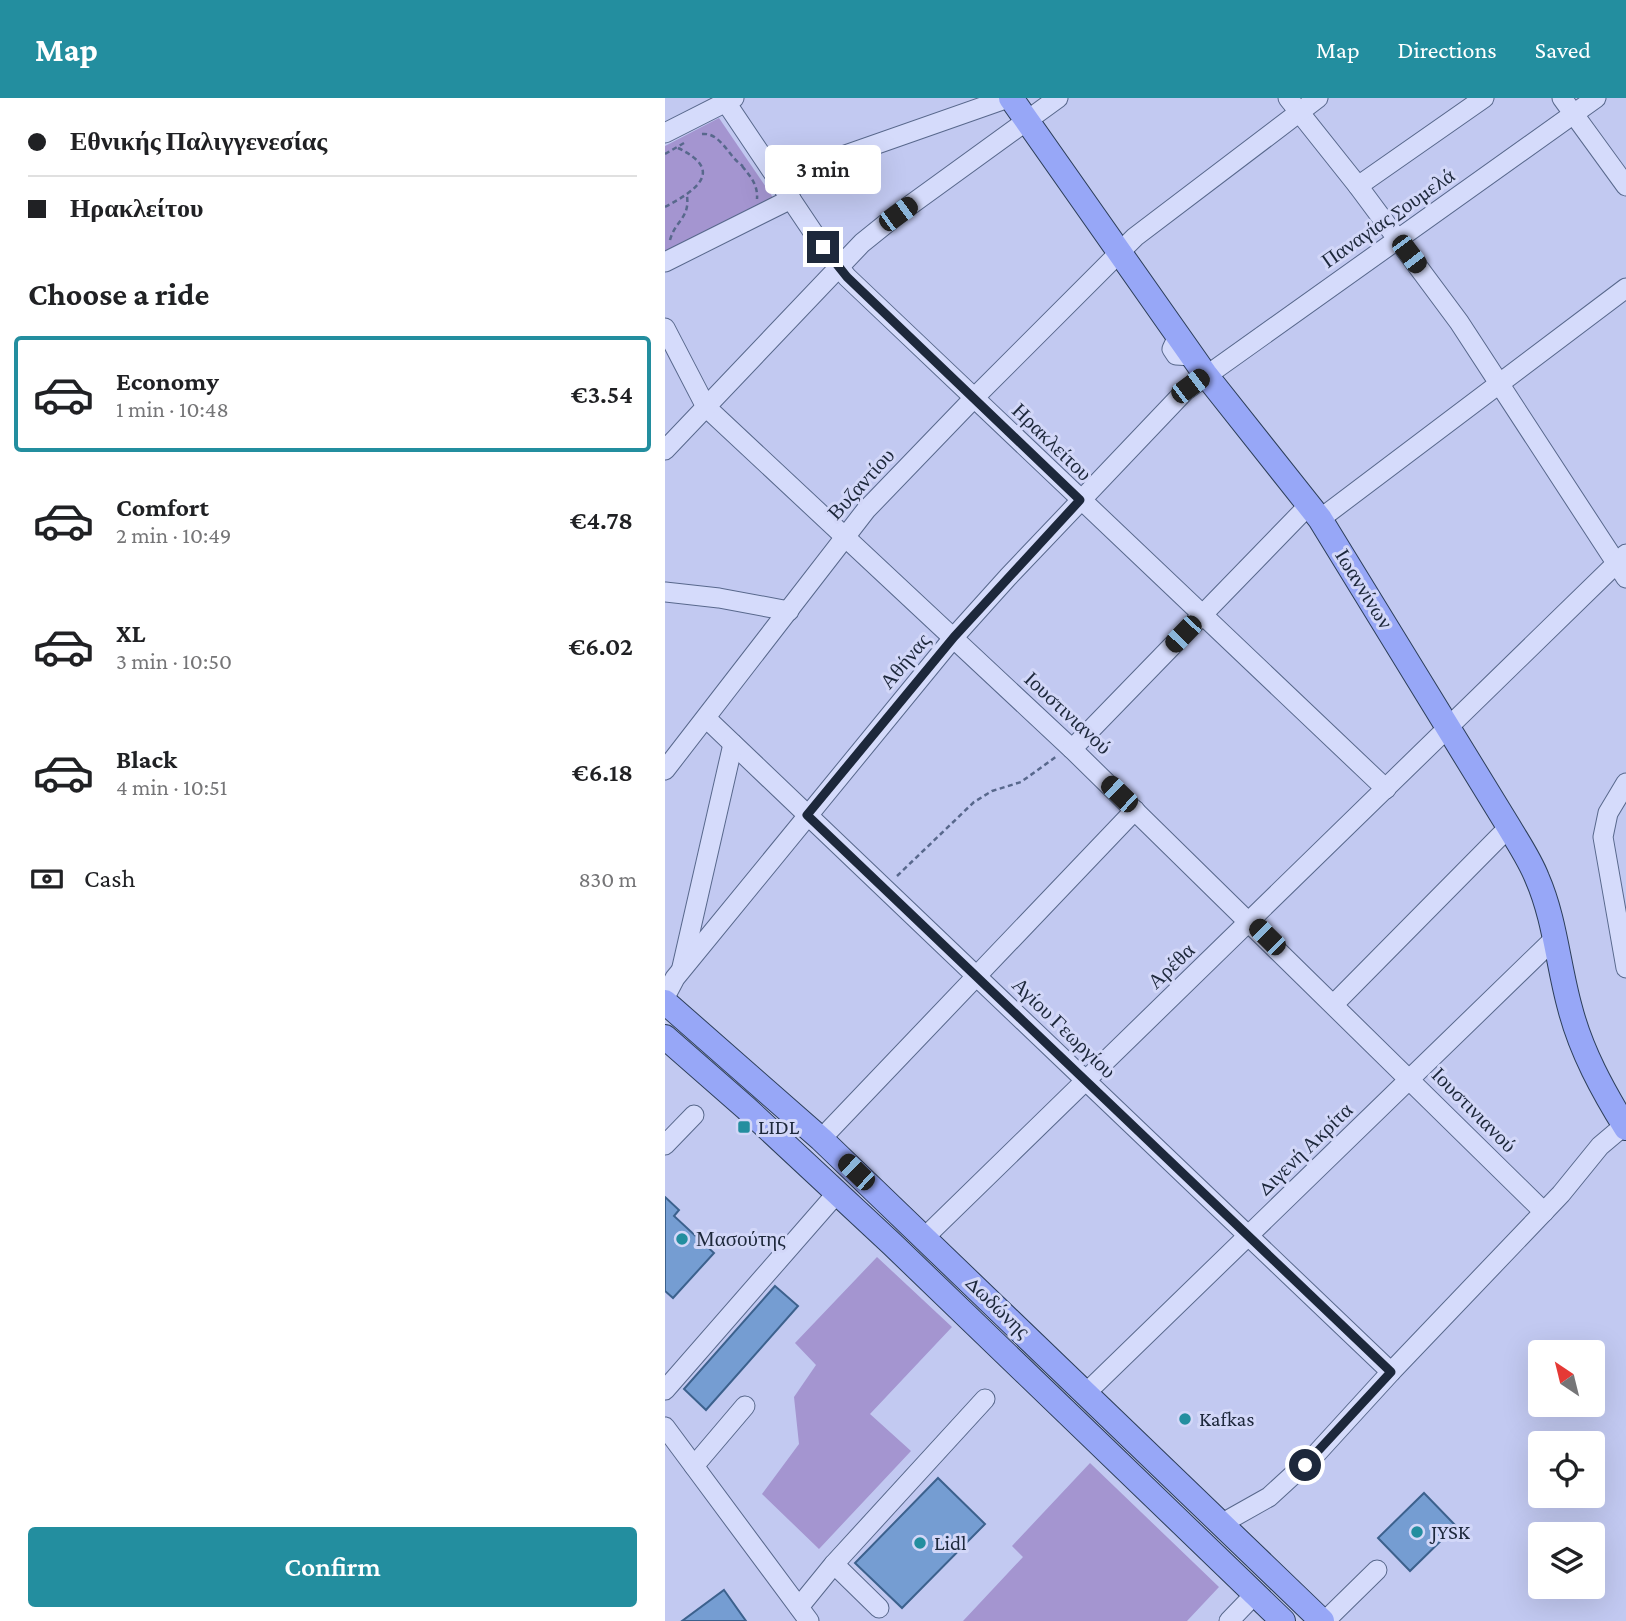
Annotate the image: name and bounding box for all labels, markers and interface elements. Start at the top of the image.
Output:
text: Map [35,31,98,68]
text: Map [1316,36,1360,63]
text: Directions [1398,36,1497,63]
text: Saved [1535,36,1591,63]
text: Εθνικής Παλιγγενεσίας [70,127,327,156]
callout: 3 min [765,145,881,194]
text: 3 min [796,156,850,182]
street label: Παναγίας Σουμελά [1317,163,1459,273]
car [875,193,922,235]
text: Ηρακλείτου [70,194,204,223]
route end [807,231,839,263]
car [1388,231,1431,277]
text: Choose a ride [28,276,209,312]
icon: car [32,363,95,426]
car [1167,365,1214,407]
text: Economy [116,367,219,396]
text: €3.54 [571,380,633,409]
text: 1 min · 10:48 [116,396,229,422]
street label: Ηρακλείτου [1007,398,1097,486]
street label: Βυζαντίου [823,443,899,525]
icon: car [32,489,95,552]
text: Comfort [116,493,209,522]
text: €4.78 [570,506,633,535]
text: 2 min · 10:49 [116,522,231,548]
street label: Ιωαννίνων [1330,545,1398,633]
car [1161,612,1206,656]
icon: car [32,615,95,678]
text: XL [116,619,145,648]
street label: Αθήνας [875,628,936,694]
text: €6.02 [568,632,633,661]
text: 3 min · 10:50 [116,648,232,674]
street label: Ιουστινιανού [1020,667,1116,759]
icon: car [32,741,95,804]
text: Black [116,745,177,774]
text: €6.18 [572,758,633,787]
car [1097,772,1142,816]
text: 4 min · 10:51 [116,774,227,800]
icon: cash [28,860,66,898]
text: Cash [84,864,135,893]
text: 830 m [578,866,637,892]
car [1245,915,1290,959]
street label: Αρέθα [1143,938,1199,994]
street label: Αγίου Γεωργίου [1007,973,1121,1083]
street label: Ιουστινιανού [1427,1063,1521,1157]
street label: Διγενή Ακρίτα [1253,1098,1357,1200]
place label: LIDL [758,1115,800,1139]
marker: LIDL [736,1119,752,1135]
car [834,1150,879,1194]
place label: Μασούτης [696,1227,786,1251]
marker: Μασούτης [674,1231,690,1247]
street label: Δωδώνης [961,1271,1035,1344]
north arrow [1528,1340,1605,1418]
map controls [1528,1340,1605,1599]
place label: Kafkas [1199,1407,1255,1431]
marker: Kafkas [1177,1411,1193,1427]
button: locate [1528,1431,1605,1508]
route start [1289,1449,1321,1481]
place label: JYSK [1429,1520,1471,1544]
button: layers [1528,1522,1605,1599]
marker: JYSK [1409,1524,1425,1540]
button: Confirm [28,1527,637,1607]
place label: Lidl [934,1531,967,1555]
marker: Lidl [912,1535,928,1551]

